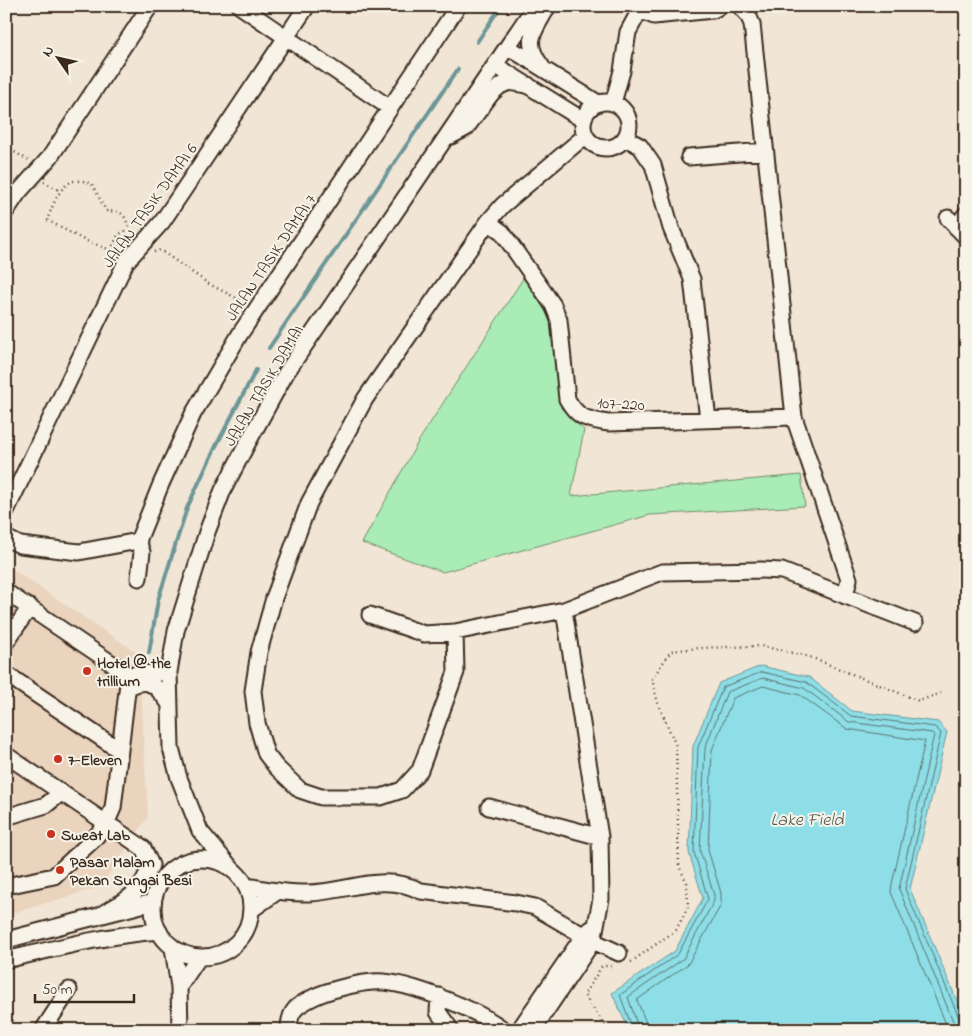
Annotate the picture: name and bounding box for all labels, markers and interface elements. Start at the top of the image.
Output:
north arrow [32,32,82,82]
text: N [37,42,60,61]
street label: JALAN TASIK DAMAI 6 [97,139,204,274]
street label: JALAN TASIK DAMAI 7 [220,189,323,326]
street label: JALAN TASIK DAMAI [219,321,311,451]
street label: 107-220 [597,392,645,418]
place label: Hotel @ the trillium [96,652,172,694]
marker: Hotel @ the trillium [81,665,93,677]
place label: 7-Eleven [68,749,122,773]
marker: 7-Eleven [52,753,64,765]
water label: Lake Field [771,808,844,834]
place label: Sweat Lab [61,824,131,848]
marker: Sweat Lab [45,828,57,840]
place label: Pasar Malam Pekan Sungai Besi [70,851,192,894]
marker: Pasar Malam Pekan Sungai Besi [54,864,66,876]
scale bar [35,971,134,1003]
text: 50 m [42,979,73,1001]

